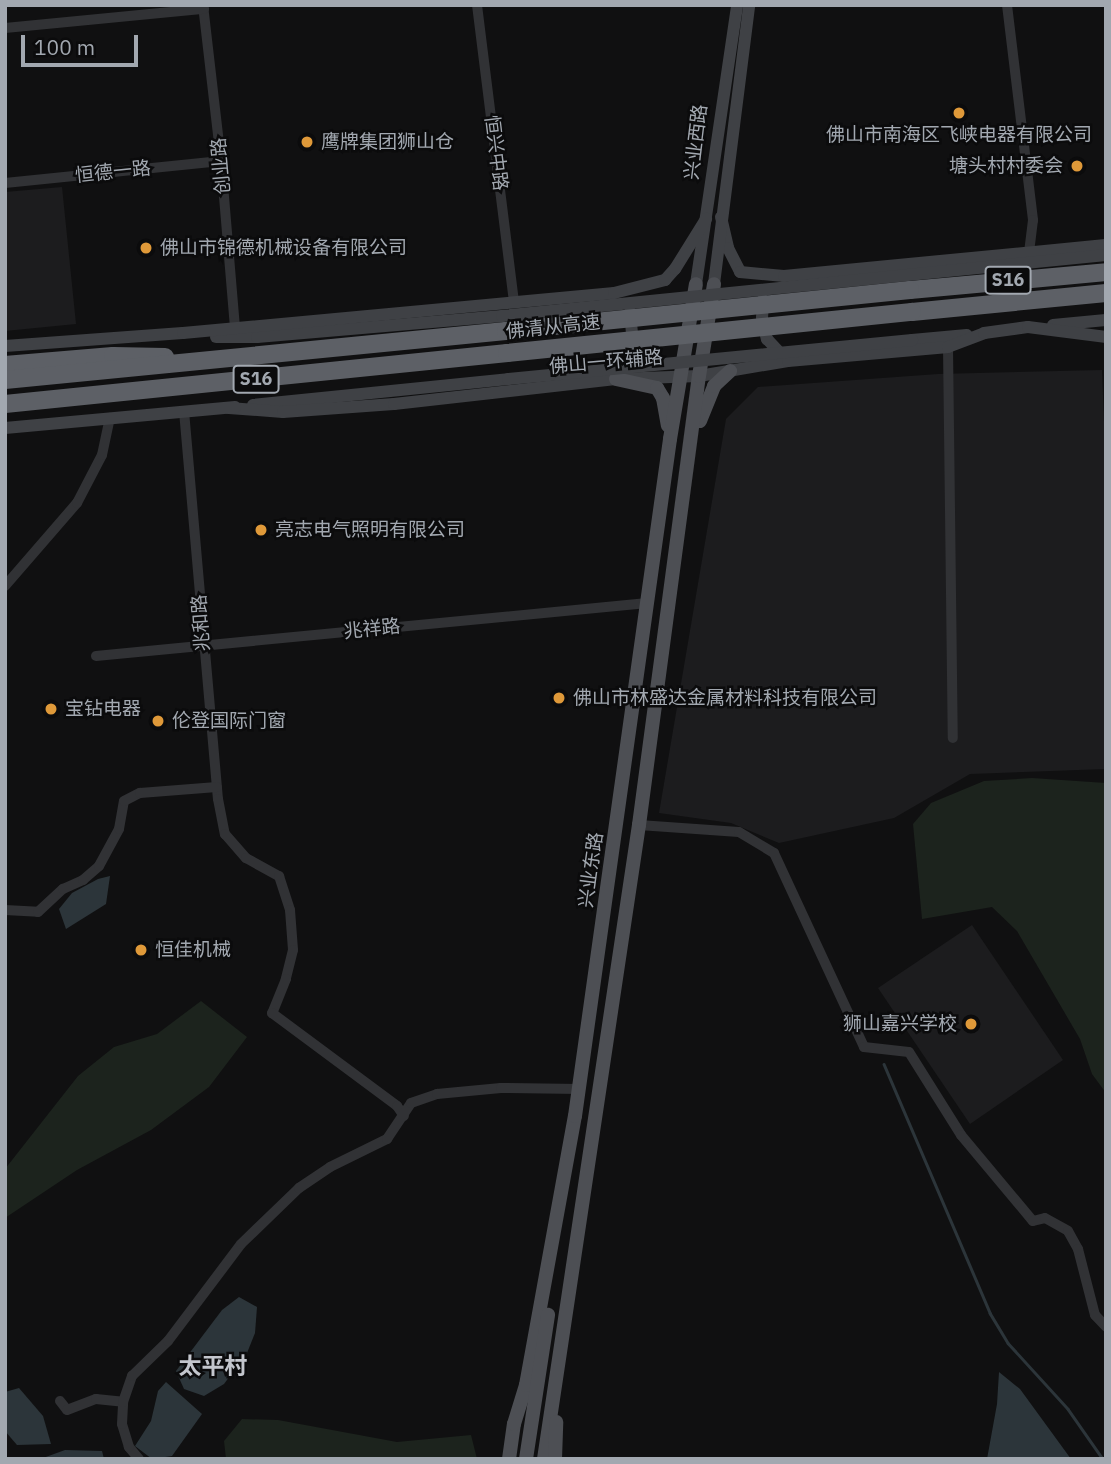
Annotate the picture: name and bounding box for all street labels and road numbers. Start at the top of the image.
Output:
street label: 兴业西路 [680,103,712,181]
street label: 恒兴中路 [480,114,512,192]
street label: 创业路 [207,137,235,195]
street label: 恒德一路 [74,157,152,187]
road number: S16 [984,266,1032,294]
street label: 佛清从高速 [505,311,601,343]
street label: 佛山一环辅路 [548,346,664,378]
road number: S16 [232,365,280,394]
street label: 兆和路 [188,594,214,652]
street label: 兆祥路 [342,615,402,643]
street label: 兴业东路 [574,831,608,909]

